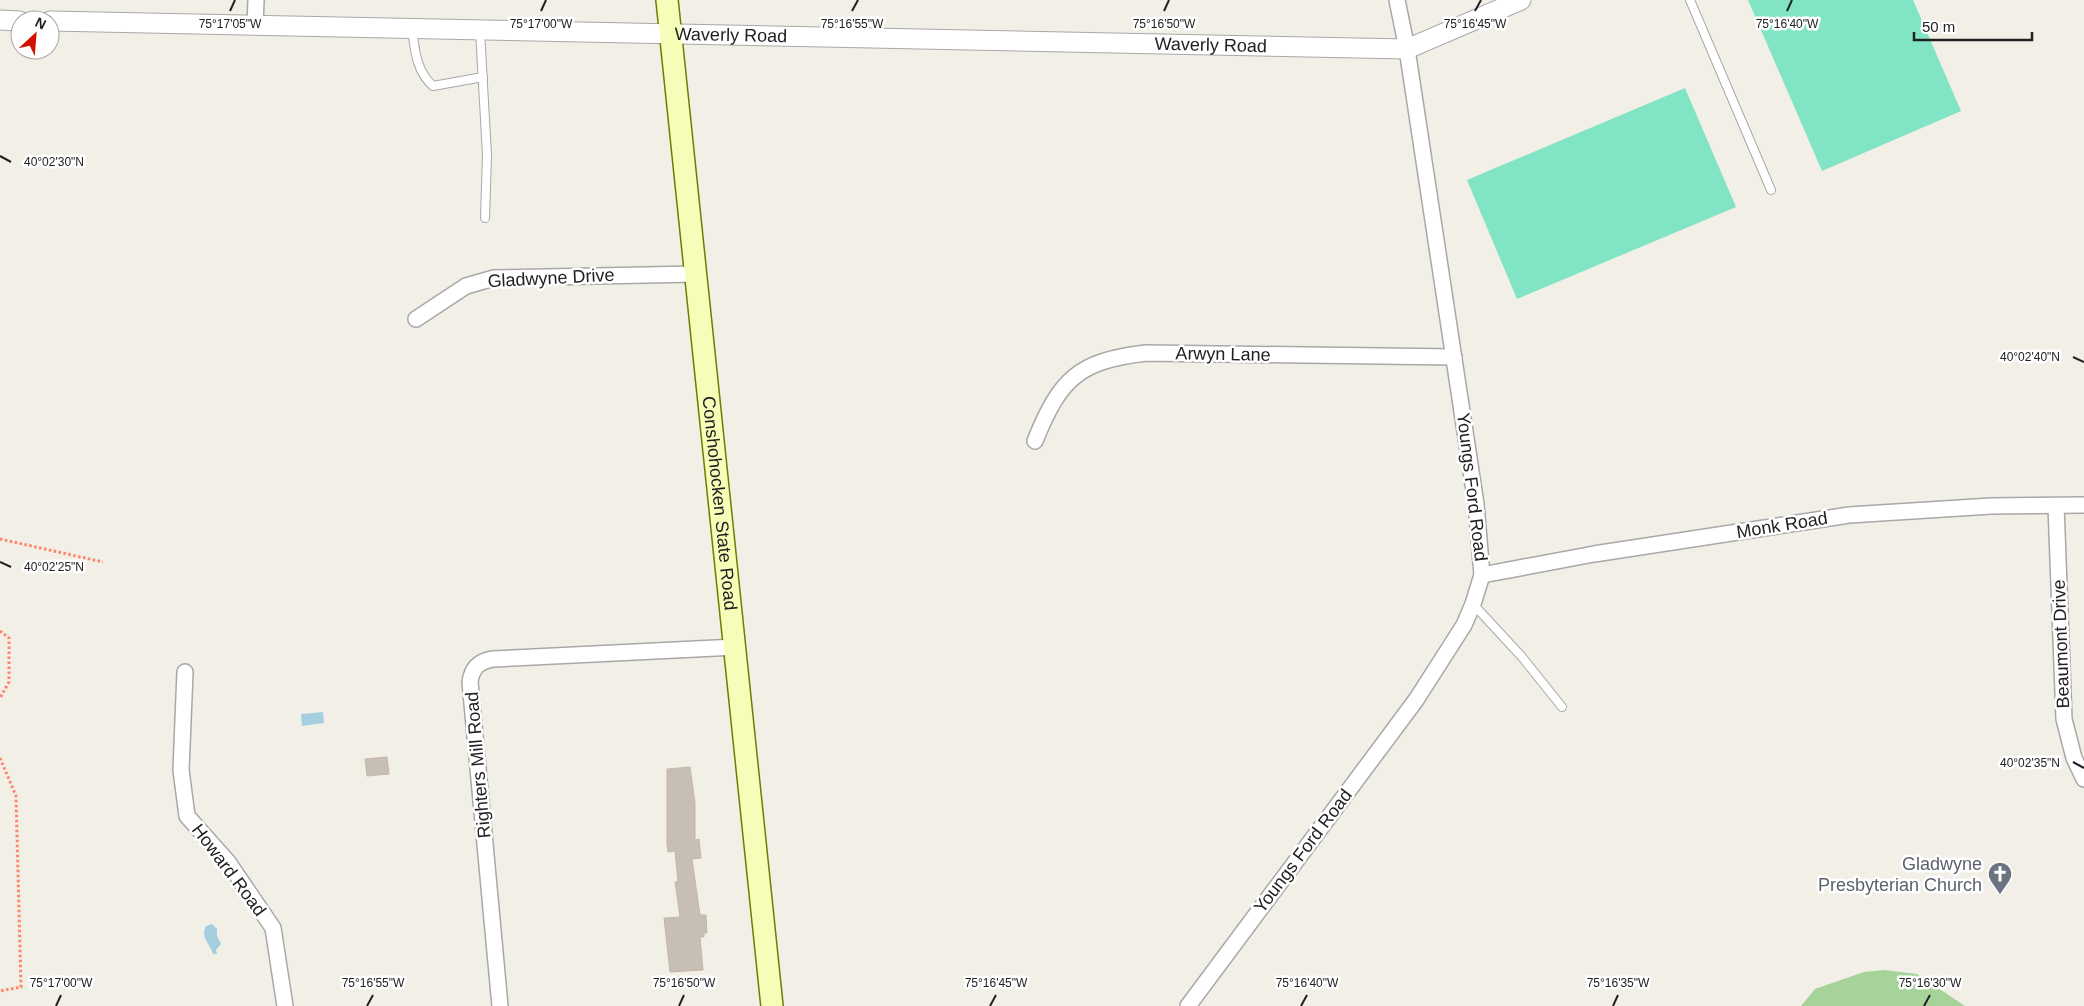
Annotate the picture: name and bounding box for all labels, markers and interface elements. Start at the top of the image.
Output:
north arrow [10,10,60,60]
scale bar [1914,10,2032,42]
text: N [33,14,49,33]
text: 75°17'05"W [199,17,262,31]
text: 75°17'00"W [510,17,573,31]
text: 75°16'55"W [821,17,884,31]
text: 75°16'50"W [1133,17,1196,31]
text: 75°16'45"W [1444,17,1507,31]
text: 75°16'40"W [1756,17,1819,31]
text: 50 m [1922,18,1955,35]
street label: Waverly Road [674,24,787,46]
street label: Waverly Road [1154,34,1267,56]
text: 40°02'30"N [24,155,84,169]
street label: Gladwyne Drive [487,265,615,291]
street label: Arwyn Lane [1175,343,1271,365]
text: 40°02'40"N [2000,350,2060,364]
street label: Conshohocken State Road [698,395,741,611]
street label: Youngs Ford Road [1453,412,1491,562]
street label: Monk Road [1735,508,1829,542]
text: 40°02'25"N [24,560,84,574]
street label: Beaumont Drive [2049,579,2073,709]
street label: Righters Mill Road [462,691,494,839]
text: 40°02'35"N [2000,756,2060,770]
street label: Youngs Ford Road [1250,785,1356,917]
street label: Howard Road [188,820,270,920]
place label: Gladwyne Presbyterian Church [1818,854,1982,895]
church icon: Gladwyne Presbyterian Church [1987,861,2013,895]
text: 75°17'00"W [30,976,93,990]
text: 75°16'55"W [342,976,405,990]
text: 75°16'50"W [653,976,716,990]
text: 75°16'45"W [965,976,1028,990]
text: 75°16'40"W [1276,976,1339,990]
text: 75°16'35"W [1587,976,1650,990]
text: 75°16'30"W [1899,976,1962,990]

